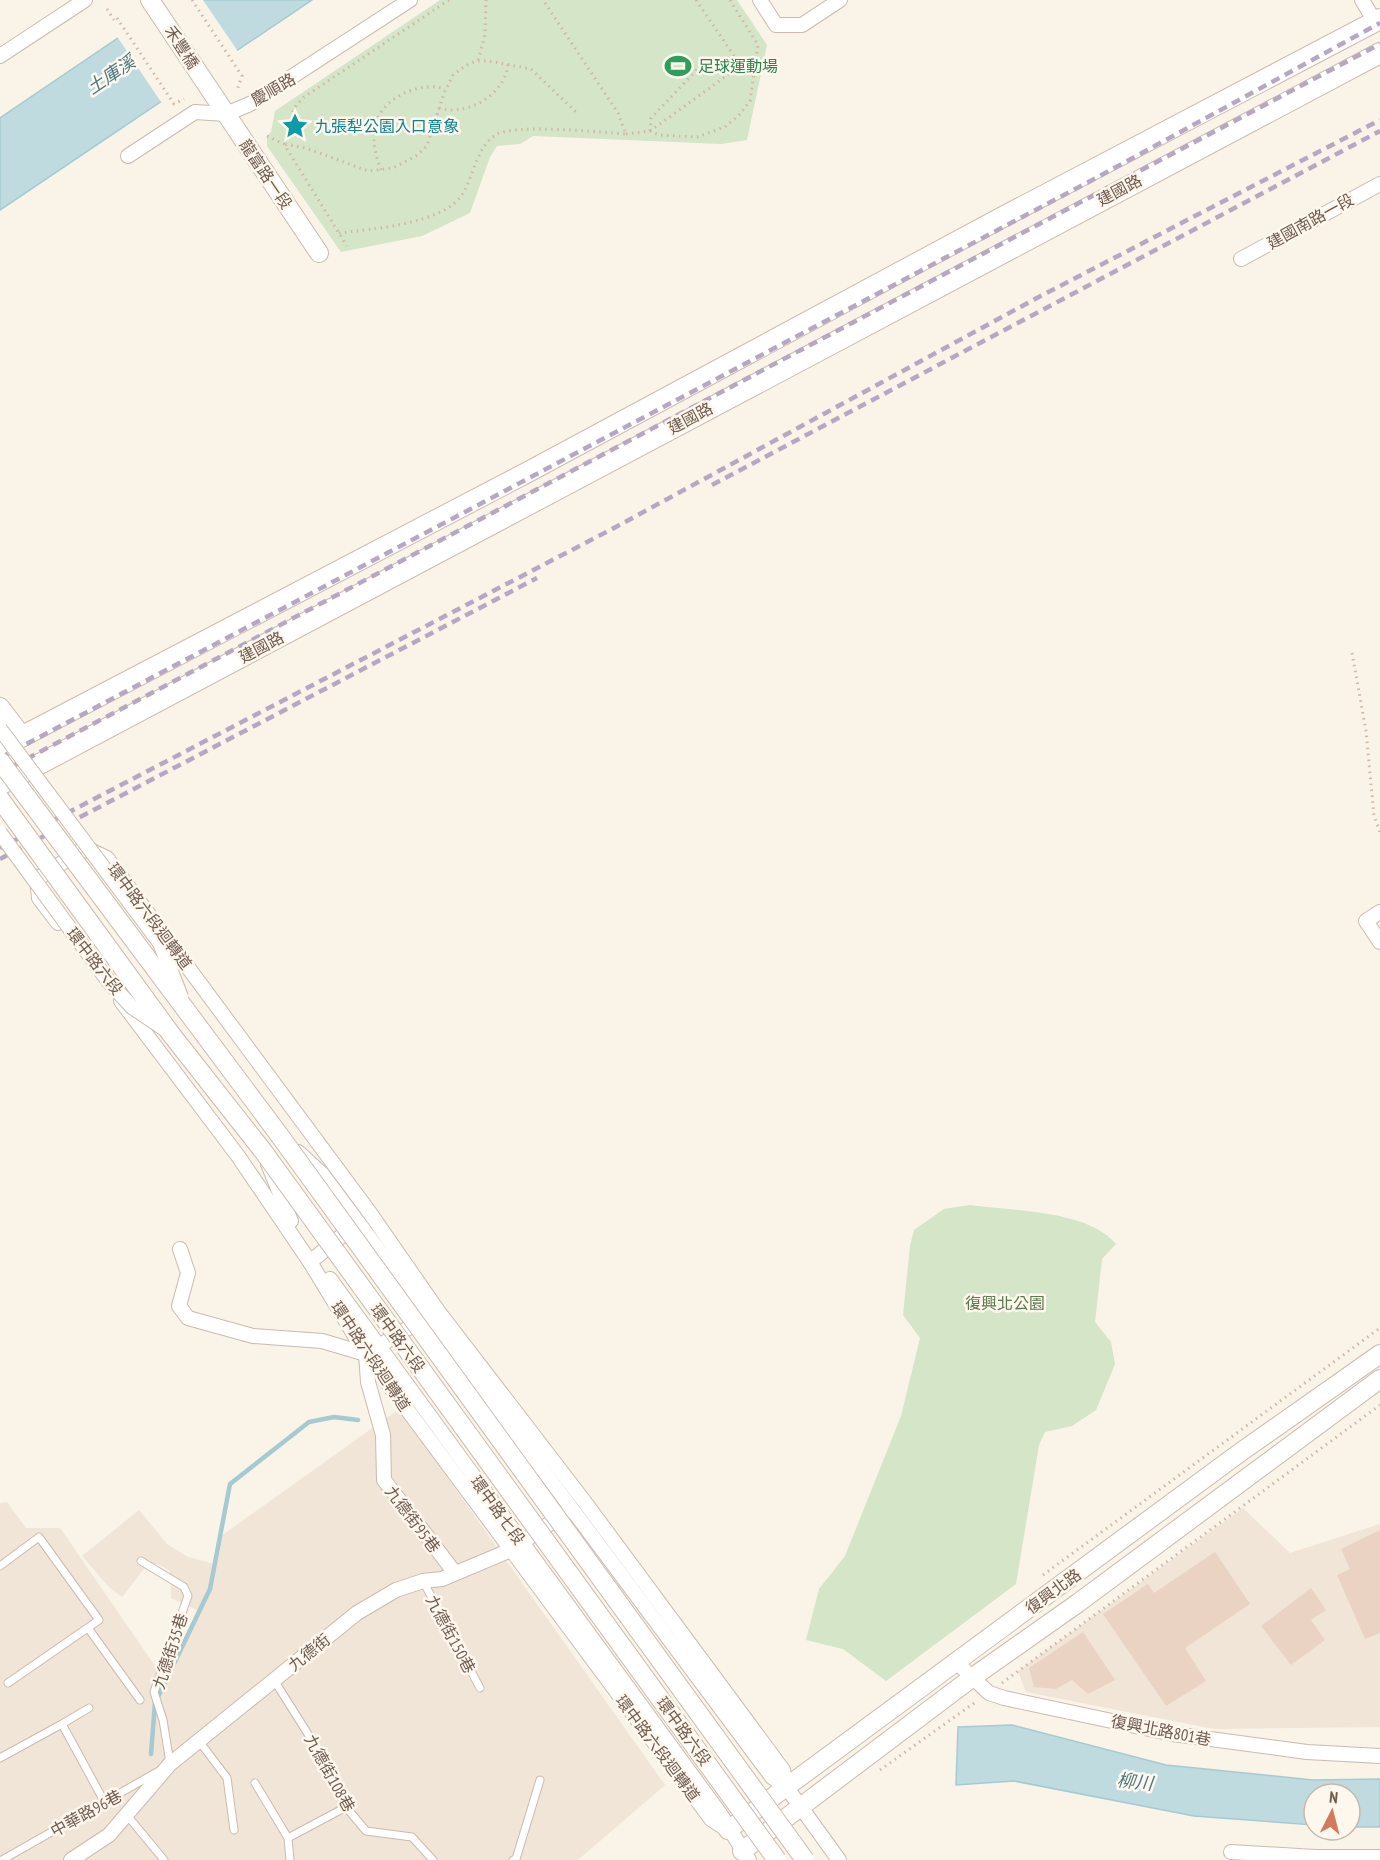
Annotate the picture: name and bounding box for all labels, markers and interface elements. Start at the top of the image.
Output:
street label: 禾豐橋 [161,21,203,73]
water label: 土庫溪 [82,48,142,99]
sports icon: 足球運動場 [663,51,693,81]
place label: 足球運動場 [698,56,778,76]
street label: 慶順路 [247,68,299,110]
place icon: 九張犁公園入口意象 [280,111,310,141]
place label: 九張犁公園入口意象 [315,116,459,136]
street label: 龍富路一段 [235,135,297,213]
street label: 建國路 [1093,170,1145,210]
street label: 建國南路一段 [1263,189,1357,253]
street label: 建國路 [664,398,716,438]
street label: 建國路 [235,627,287,667]
street label: 環中路六段迴轉道 [103,859,197,973]
street label: 環中路六段 [62,923,128,999]
park label: 復興北公園 [965,1293,1045,1313]
street label: 環中路六段迴轉道 [327,1297,415,1415]
street label: 環中路六段 [366,1300,430,1376]
street label: 環中路七段 [466,1472,530,1548]
street label: 九德街95巷 [381,1482,445,1556]
street label: 復興北路 [1021,1564,1085,1618]
street label: 九德街150巷 [422,1592,480,1676]
street label: 九德街35巷 [148,1611,192,1691]
street label: 九德街 [284,1629,334,1675]
street label: 環中路六段迴轉道 [611,1691,705,1805]
street label: 環中路六段 [652,1693,716,1769]
street label: 復興北路801巷 [1109,1710,1213,1750]
street label: 九德街108巷 [301,1731,359,1815]
water label: 柳川 [1116,1768,1156,1795]
north arrow [1302,1782,1362,1842]
street label: 中華路96巷 [47,1785,125,1841]
text: N [1328,1787,1339,1807]

